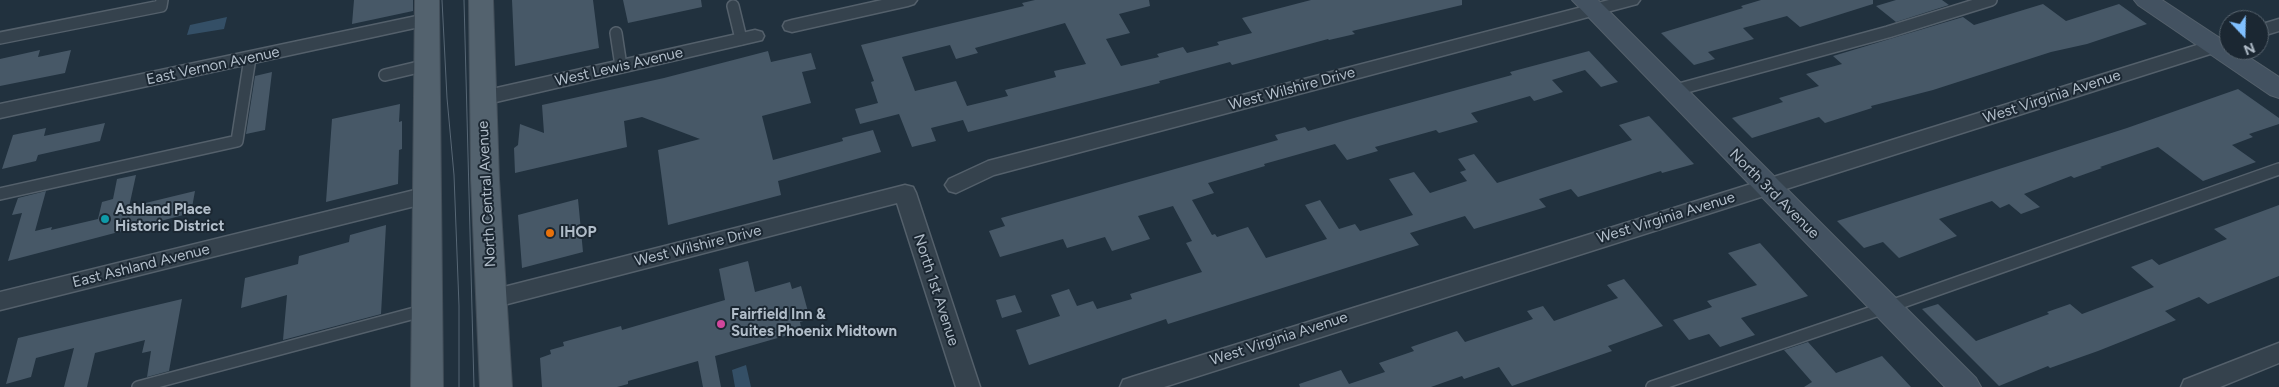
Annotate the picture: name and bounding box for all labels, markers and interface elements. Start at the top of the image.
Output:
north arrow [2219,10,2269,60]
text: N [2241,39,2257,58]
street label: East Vernon Avenue [145,43,281,89]
street label: West Lewis Avenue [553,44,685,90]
street label: West Wilshire Drive [1227,63,1357,115]
street label: West Virginia Avenue [1981,66,2123,128]
street label: North Central Avenue [474,120,500,268]
street label: North 3rd Avenue [1725,145,1823,243]
street label: West Virginia Avenue [1595,188,1737,248]
place label: Ashland Place Historic District [115,201,224,236]
marker: Ashland Place Historic District [99,213,111,225]
street label: West Wilshire Drive [633,222,763,270]
place label: IHOP [560,224,596,242]
marker: IHOP [544,227,556,239]
street label: North 1st Avenue [909,232,963,348]
street label: East Ashland Avenue [70,240,212,292]
place label: Fairfield Inn & Suites Phoenix Midtown [731,306,897,341]
street label: West Virginia Avenue [1208,308,1350,370]
marker: Fairfield Inn & Suites Phoenix Midtown [715,318,727,330]

